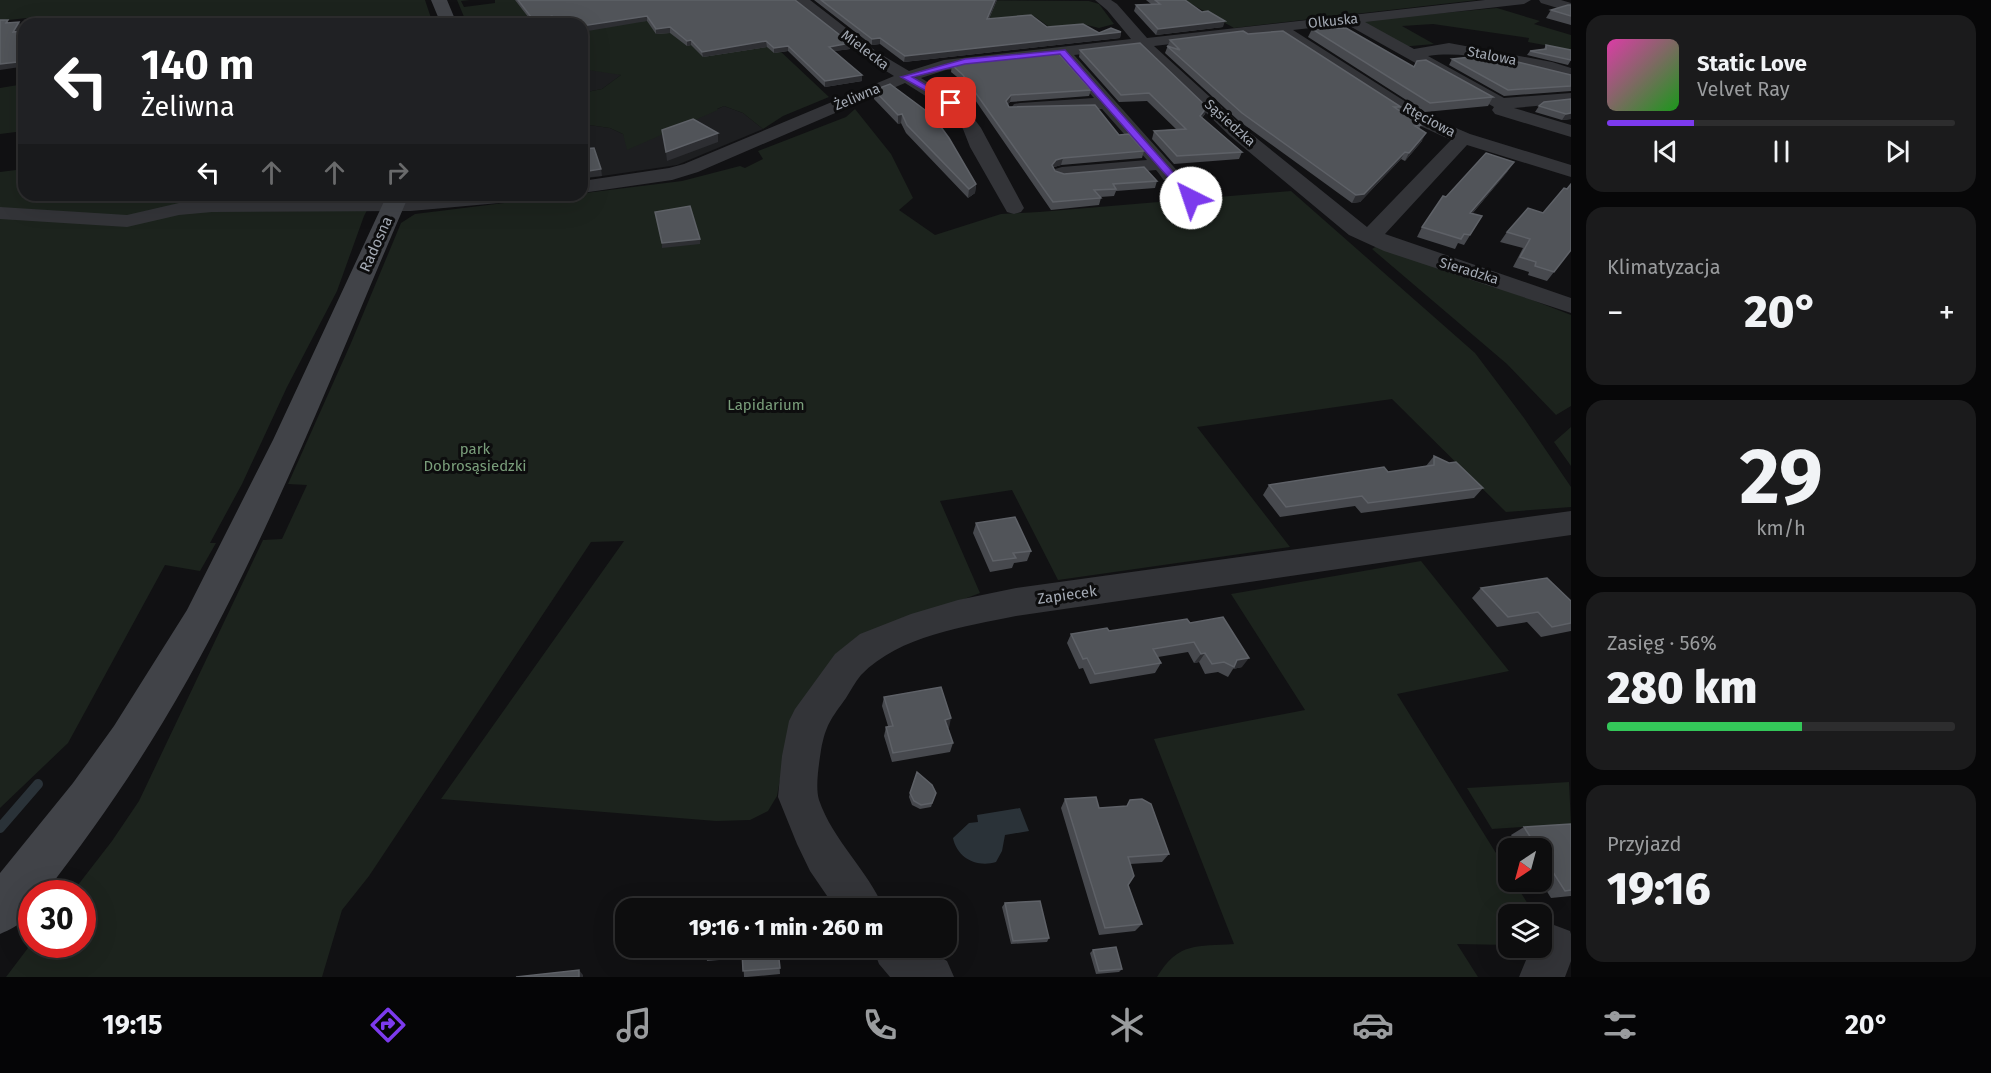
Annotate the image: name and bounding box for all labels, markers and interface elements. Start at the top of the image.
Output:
street label: Olkuska [1307,10,1359,32]
street label: Mielecka [838,27,892,73]
text: 140 m [141,40,254,90]
icon: left [42,42,120,120]
street label: Stalowa [1466,43,1518,69]
text: Static Love [1697,50,1807,77]
pin [925,77,976,128]
text: Velvet Ray [1697,77,1790,101]
street label: Żeliwna [831,79,883,114]
icon: arrive [934,86,967,119]
text: Żeliwna [141,91,235,123]
street label: Sąsiedzka [1201,96,1259,150]
street label: Rtęciowa [1400,99,1458,141]
icon: previous [1649,135,1682,168]
icon: pause [1765,135,1798,168]
icon: next [1881,135,1914,168]
icon: left [192,156,225,189]
icon: ahead [255,156,288,189]
icon: ahead [318,156,351,189]
icon: right [381,156,414,189]
position arrow [1159,166,1223,230]
street label: Radosna [356,213,396,275]
street label: Sieradzka [1437,254,1501,288]
text: Klimatyzacja [1607,255,1721,279]
text: 20° [1744,285,1818,339]
text: − [1607,293,1624,333]
text: + [1939,293,1955,333]
park label: Lapidarium [727,396,805,414]
text: 29 [1739,430,1823,524]
park label: park Dobrosąsiedzki [423,440,527,475]
text: km/h [1756,516,1806,540]
street label: Zapiecek [1036,582,1098,608]
text: Zasięg · 56% [1607,631,1717,655]
text: 280 km [1607,661,1757,715]
text: Przyjazd [1607,832,1681,856]
north arrow [1498,838,1552,892]
map controls [1498,838,1552,958]
text: 19:16 [1607,862,1710,916]
speed limit sign: 30 [18,880,96,958]
button: layers [1498,904,1552,958]
text: 19:16 · 1 min · 260 m [689,914,883,941]
icon: directions [367,1004,409,1046]
icon: music [613,1004,655,1046]
icon: phone [859,1004,901,1046]
icon: climate [1106,1004,1148,1046]
icon: car [1352,1004,1394,1046]
icon: filters [1599,1004,1641,1046]
text: 19:15 [102,1009,162,1041]
text: 20° [1845,1009,1889,1041]

